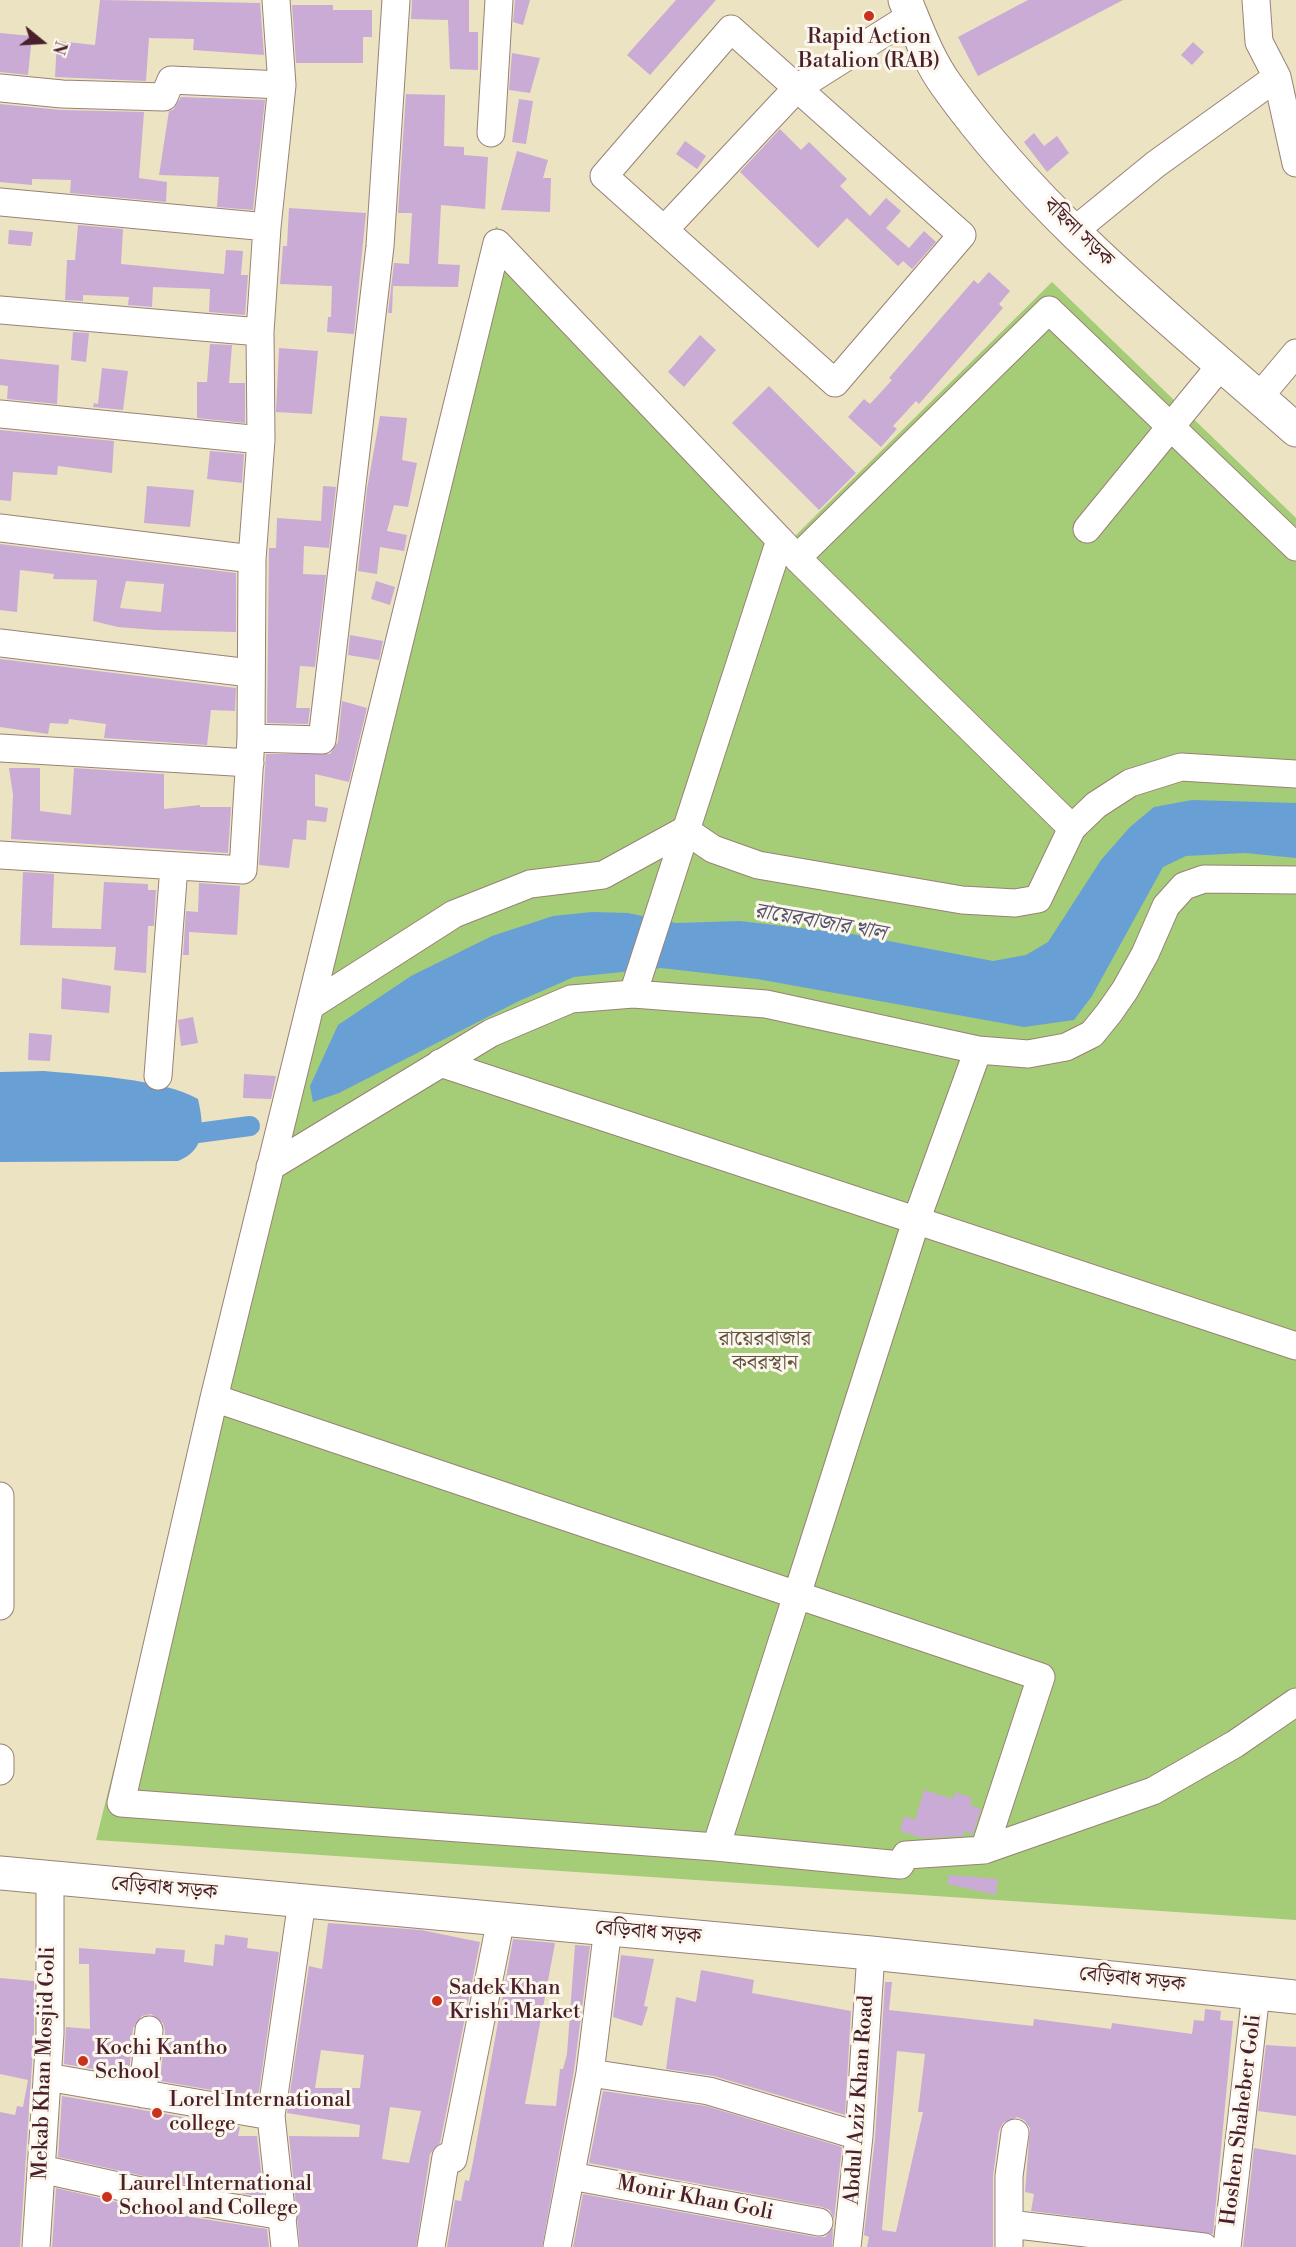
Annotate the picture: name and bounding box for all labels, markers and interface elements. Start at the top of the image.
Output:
marker: Rapid Action Batalion (RAB) [862,9,876,23]
north arrow [12,12,72,72]
place label: Rapid Action Batalion (RAB) [798,25,940,75]
text: N [48,38,71,57]
street label: বছিলা সড়ক [1038,193,1118,273]
water label: রায়েরবাজার খাল [752,898,888,948]
park label: রায়েরবাজার কবরস্থান [719,1327,811,1377]
street label: বেড়িবাধ সড়ক [110,1872,218,1906]
street label: বেড়িবাধ সড়ক [594,1916,702,1950]
street label: Mekab Khan Mosjid Goli [28,1946,62,2180]
street label: বেড়িবাধ সড়ক [1078,1962,1186,1998]
place label: Sadek Khan Krishi Market [449,1976,581,2026]
marker: Sadek Khan Krishi Market [430,1994,444,2008]
street label: Abdul Aziz Khan Road [840,1994,880,2206]
street label: Hoshen Shaheber Goli [1217,2013,1267,2227]
place label: Kochi Kantho School [95,2036,227,2086]
marker: Kochi Kantho School [76,2054,90,2068]
place label: Lorel International college [169,2088,351,2138]
marker: Lorel International college [150,2106,164,2120]
street label: Monir Khan Goli [615,2171,775,2227]
place label: Laurel International School and College [119,2172,312,2222]
marker: Laurel International School and College [100,2190,114,2204]

